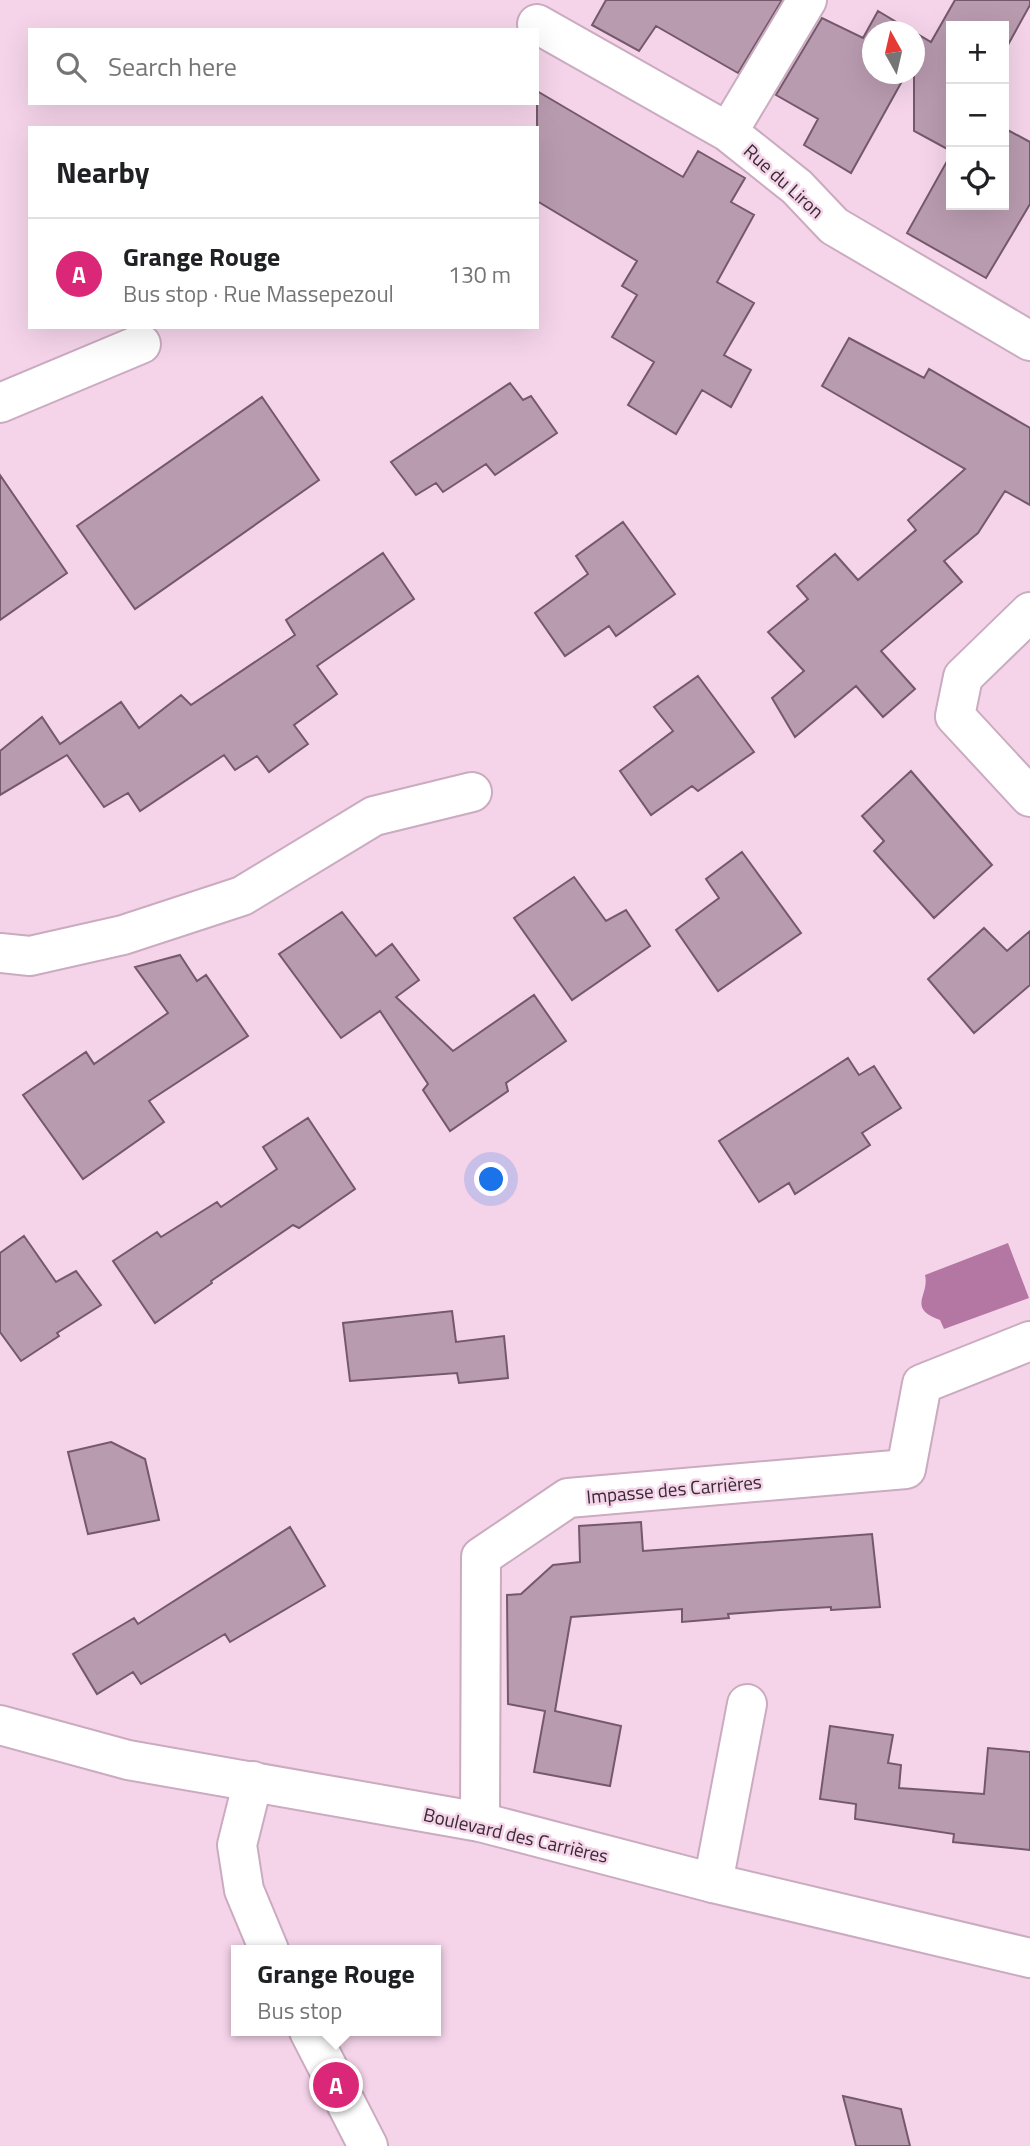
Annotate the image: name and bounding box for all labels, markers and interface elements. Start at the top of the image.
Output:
north arrow [862,21,925,84]
map controls [946,21,1009,210]
button: + [946,21,1009,84]
search box [28,28,539,105]
text: Search here [108,47,237,86]
icon: search [52,48,90,86]
button: − [946,84,1009,147]
street label: Rue du Liron [738,136,831,225]
button: locate [946,147,1009,210]
text: Nearby [56,149,149,195]
text: Grange Rouge [123,237,280,276]
text: A [72,257,86,292]
text: 130 m [448,257,511,292]
text: Bus stop · Rue Massepezoul [123,276,394,311]
your location [474,1162,508,1196]
street label: Impasse des Carrières [585,1466,763,1511]
street label: Boulevard des Carrières [421,1799,612,1870]
popup [231,1945,441,2036]
text: Grange Rouge [257,1954,415,1993]
text: Bus stop [257,1993,342,2028]
pin: A [313,2059,359,2111]

